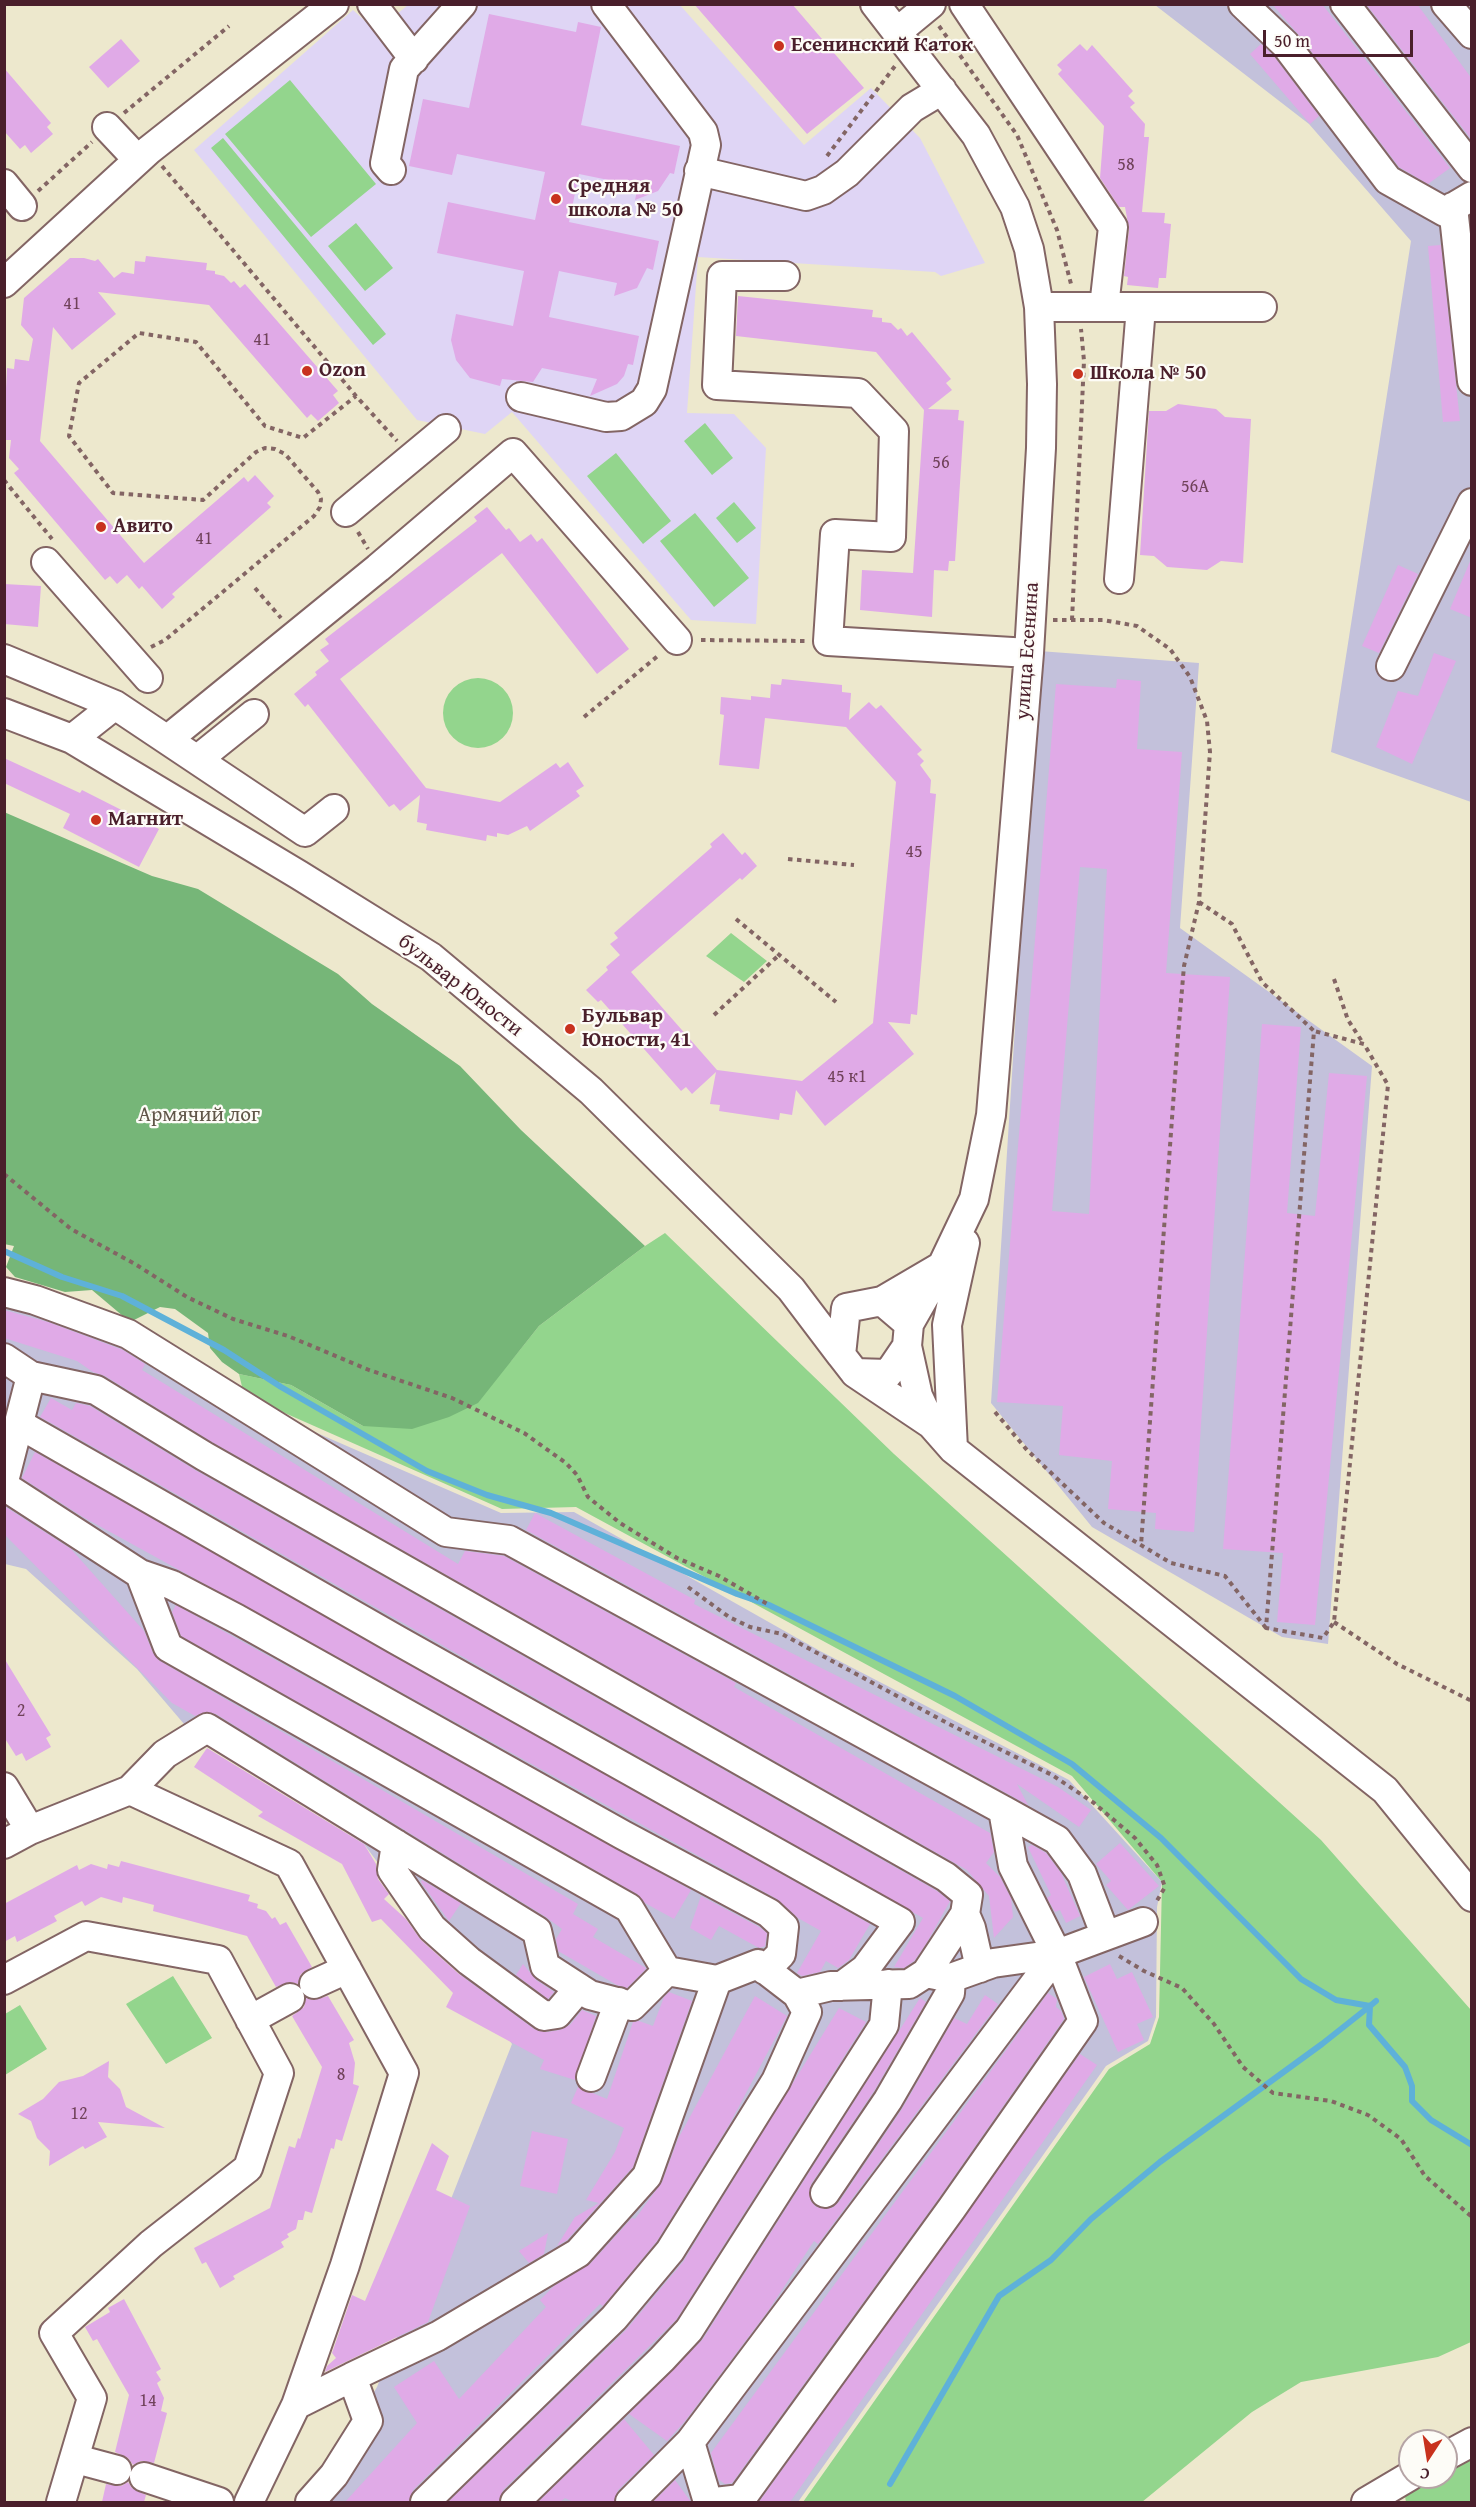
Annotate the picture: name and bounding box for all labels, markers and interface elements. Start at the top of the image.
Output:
scale bar [1266,18,1416,56]
text: 50 m [1274,27,1310,54]
place label: Есенинский Каток [791,33,973,59]
marker: Есенинский Каток [772,39,786,53]
house number: 58 [1117,154,1135,176]
place label: Средняя школа № 50 [568,174,683,224]
marker: Средняя школа № 50 [549,192,563,206]
house number: 41 [63,293,81,315]
house number: 41 [253,329,271,351]
place label: Ozon [319,358,366,384]
place label: Школа № 50 [1090,361,1206,387]
marker: Ozon [300,364,314,378]
marker: Школа № 50 [1071,367,1085,381]
house number: 56 [932,452,950,474]
house number: 56А [1181,476,1209,498]
place label: Авито [113,514,173,540]
marker: Авито [94,520,108,534]
house number: 41 [195,528,213,550]
street label: улица Есенина [1011,581,1045,721]
place label: Магнит [108,807,183,833]
marker: Магнит [89,813,103,827]
house number: 45 [905,841,923,863]
street label: бульвар Юности [392,929,528,1043]
place label: Бульвар Юности, 41 [582,1004,692,1054]
marker: Бульвар Юности, 41 [563,1022,577,1036]
house number: 45 к1 [827,1066,867,1088]
park label: Армячий лог [138,1103,260,1129]
house number: 2 [17,1700,25,1722]
house number: 8 [337,2064,345,2086]
house number: 12 [70,2103,88,2125]
house number: 14 [139,2390,157,2412]
north arrow [1398,2429,1458,2489]
text: С [1418,2462,1432,2487]

